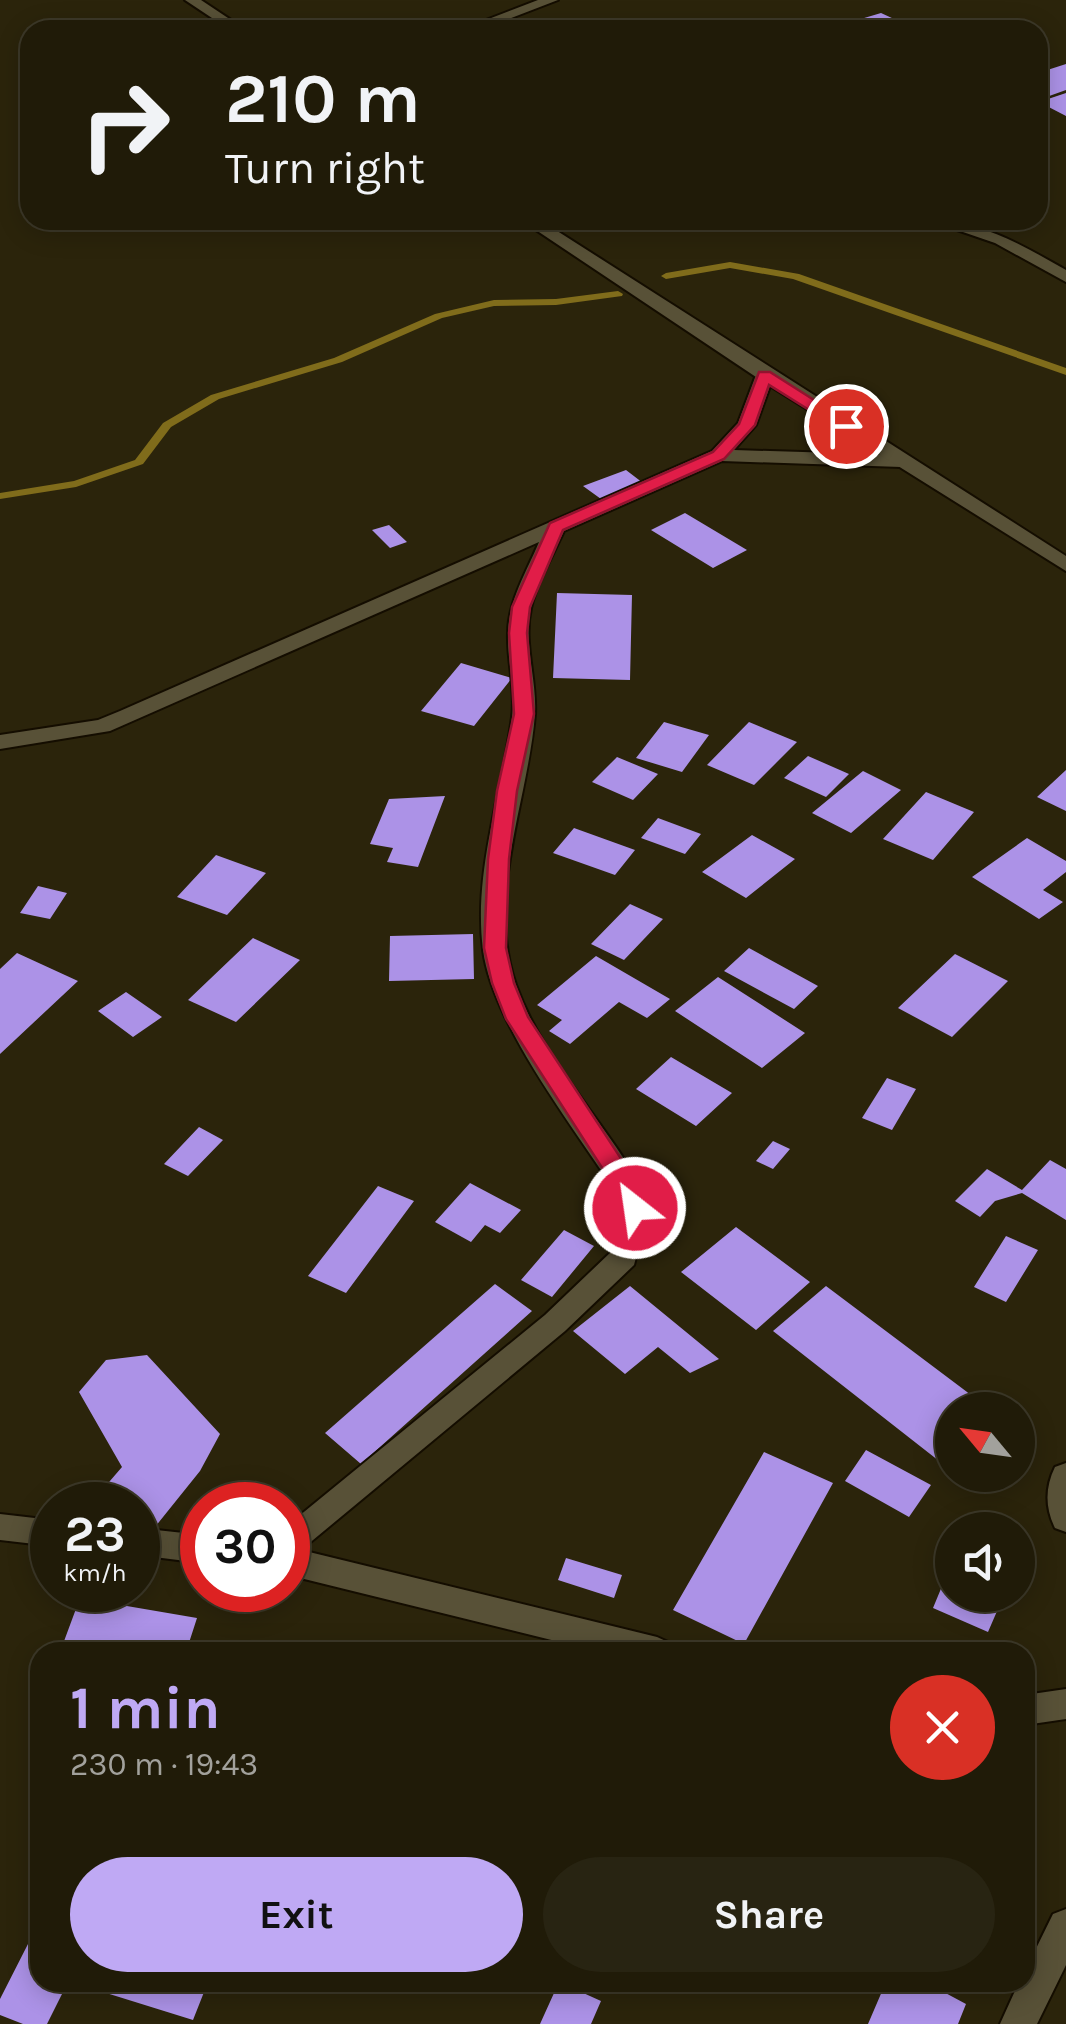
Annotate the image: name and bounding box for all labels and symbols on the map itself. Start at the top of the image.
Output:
pin [804,384,889,469]
position arrow [583,1156,687,1260]
north arrow [935,1392,1035,1492]
speed limit sign: 30 [180,1482,310,1612]

